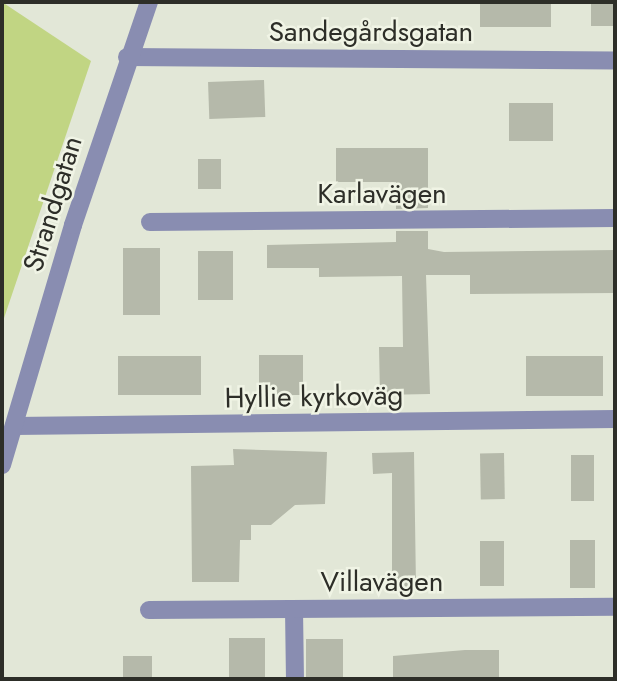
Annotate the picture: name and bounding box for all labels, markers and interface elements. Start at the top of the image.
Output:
street label: Sandegårdsgatan [269,15,473,49]
street label: Strandgatan [16,132,90,276]
street label: Karlavägen [317,177,447,211]
street label: Hyllie kyrkoväg [224,379,404,415]
street label: Villavägen [321,565,443,599]

